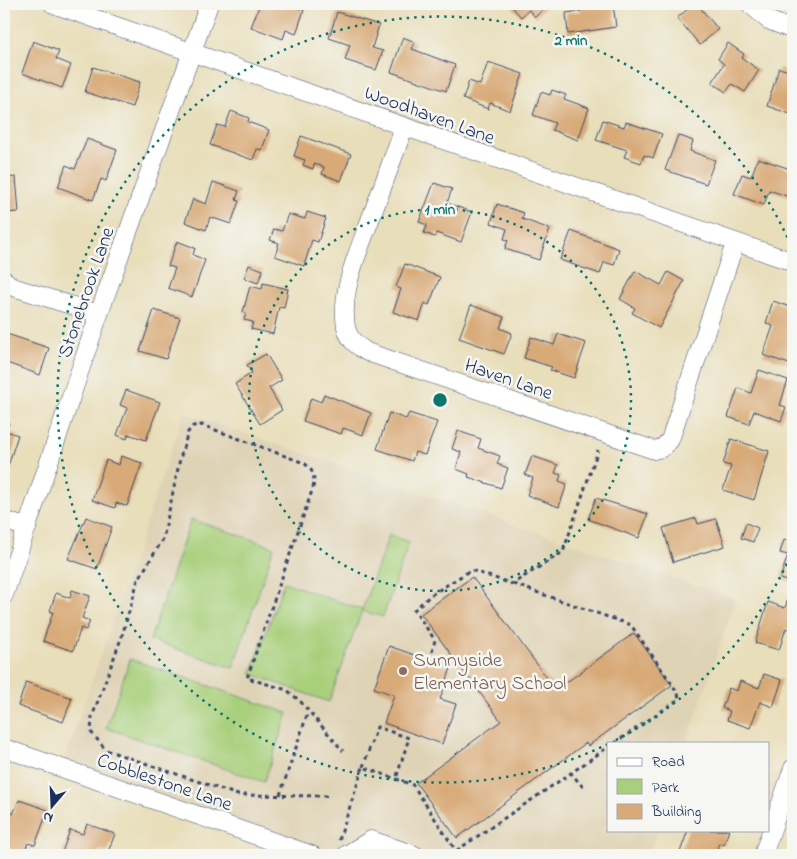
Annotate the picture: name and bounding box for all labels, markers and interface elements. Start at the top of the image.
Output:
text: 2 min [554,30,588,52]
street label: Woodhaven Lane [360,79,499,153]
text: 1 min [425,199,456,221]
street label: Stonebrook Lane [51,224,123,362]
street label: Haven Lane [460,352,556,409]
centre of rings [431,391,449,409]
place label: Sunnyside Elementary School [413,647,566,699]
marker: Sunnyside Elementary School [397,665,409,677]
legend [607,742,770,832]
street label: Cobblestone Lane [93,747,236,820]
text: Road [652,751,685,773]
text: Park [652,777,680,799]
north arrow [28,782,78,832]
text: Building [651,801,701,824]
text: N [40,805,56,828]

